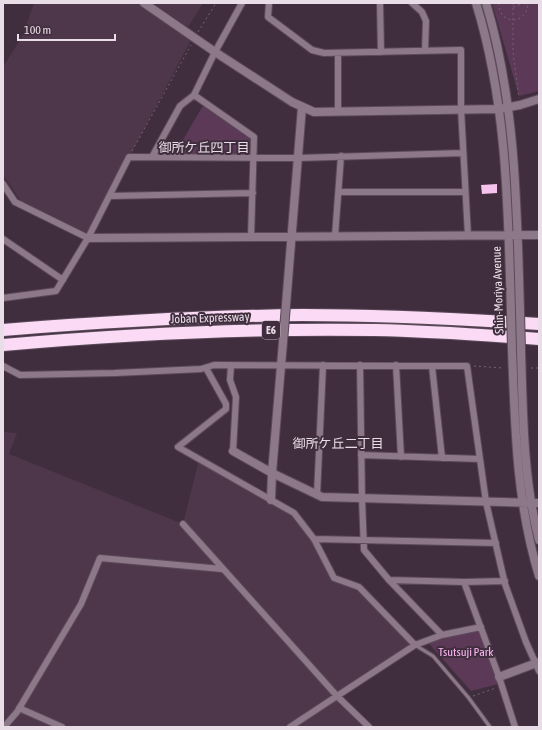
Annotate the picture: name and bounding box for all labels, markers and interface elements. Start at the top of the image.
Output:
scale bar [18,16,115,42]
text: 100 m [24,23,51,37]
district label: 御所ケ丘四丁目 [158,140,250,155]
street label: Shin-Moriya Avenue [489,246,507,334]
street label: Joban Expressway [170,310,250,326]
road number: E6 [262,321,280,339]
district label: 御所ケ丘二丁目 [292,436,384,451]
park label: Tsutsuji Park [438,645,494,659]

